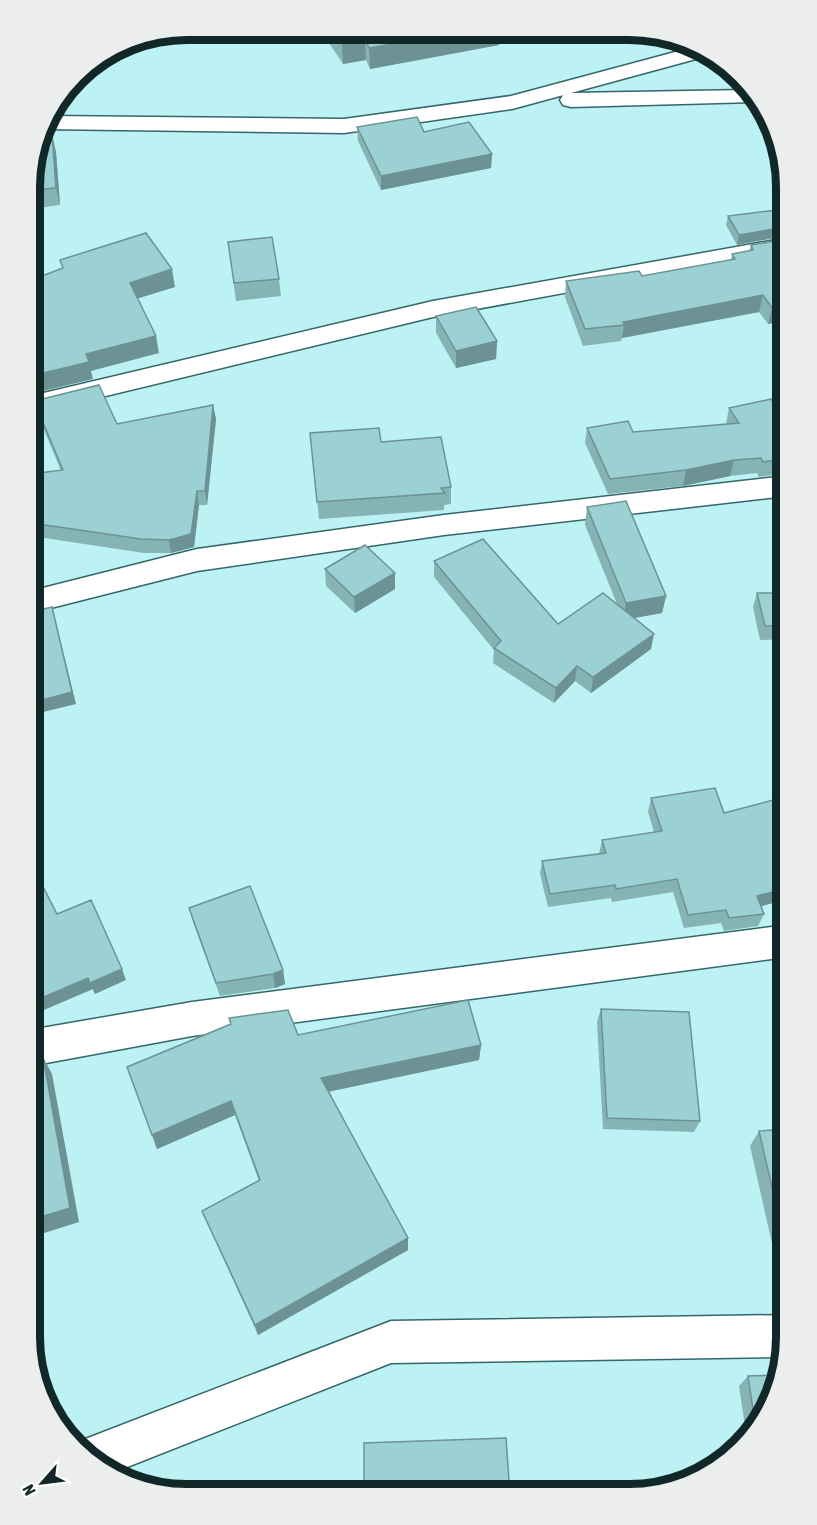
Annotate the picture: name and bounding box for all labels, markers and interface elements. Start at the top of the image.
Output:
north arrow [12,1453,72,1513]
text: N [19,1482,39,1498]

